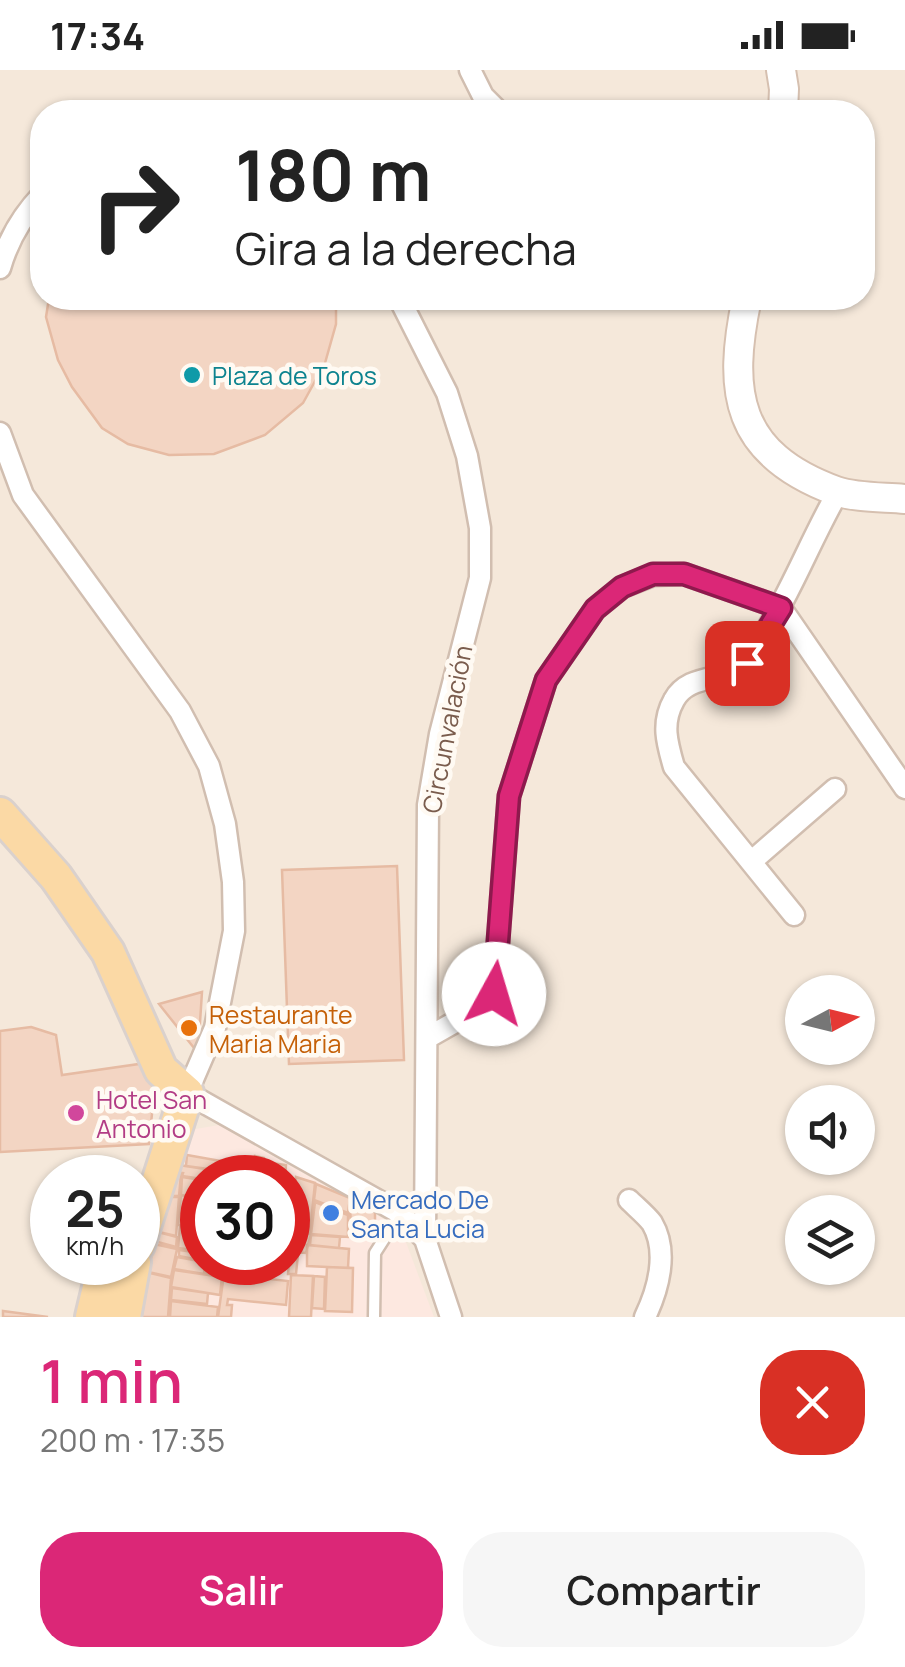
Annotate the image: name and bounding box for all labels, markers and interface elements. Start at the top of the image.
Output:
text: 17:34 [50,9,145,61]
text: 180 m [235,126,432,222]
icon: right [70,140,200,270]
text: Gira a la derecha [235,217,577,279]
place label: Plaza de Toros [212,358,377,393]
marker: Plaza de Toros [181,364,203,386]
pin [705,621,790,706]
icon: arrive [720,636,775,691]
street label: Circunvalación [414,642,480,816]
position arrow [442,942,546,1046]
north arrow [785,975,875,1065]
map controls [785,975,875,1285]
place label: Restaurante Maria Maria [209,997,353,1061]
marker: Restaurante Maria Maria [178,1017,200,1039]
place label: Hotel San Antonio [96,1082,207,1146]
button: sound [785,1085,875,1175]
marker: Hotel San Antonio [65,1102,87,1124]
speed limit sign: 30 [180,1155,310,1285]
text: 25 [65,1174,125,1242]
place label: Mercado De Santa Lucia [351,1182,489,1246]
button: layers [785,1195,875,1285]
marker: Mercado De Santa Lucia [320,1202,342,1224]
text: km/h [66,1228,124,1263]
text: 1 min [40,1339,183,1421]
button: close [760,1350,865,1455]
text: 200 m · 17:35 [40,1418,225,1462]
button: Salir [40,1532,443,1647]
button: Compartir [463,1532,865,1647]

